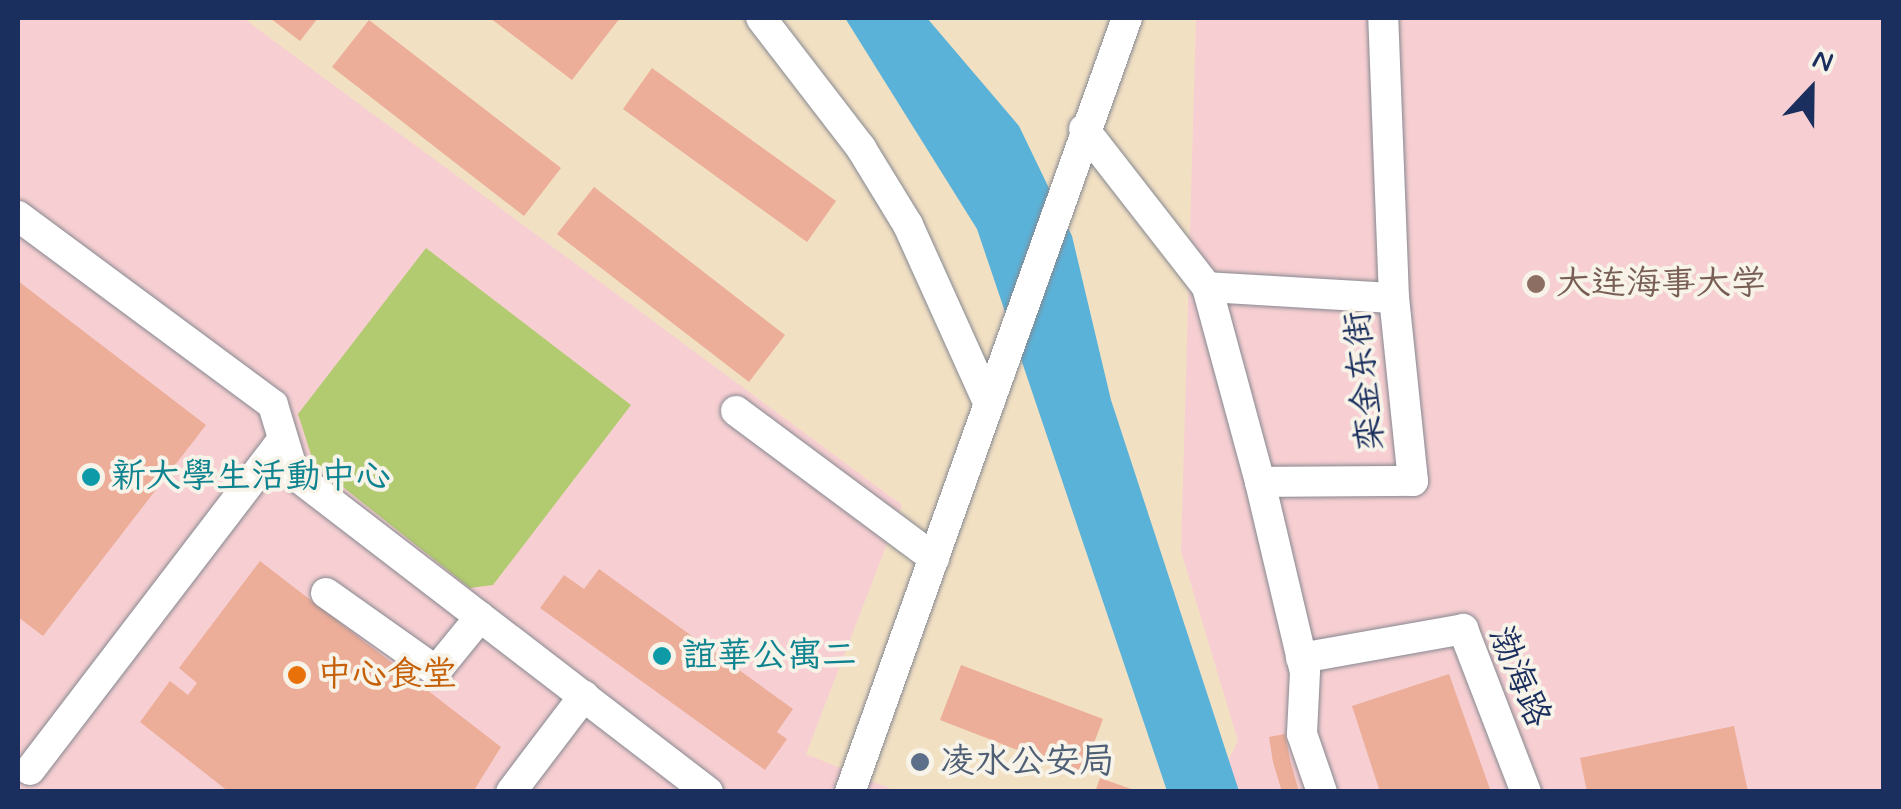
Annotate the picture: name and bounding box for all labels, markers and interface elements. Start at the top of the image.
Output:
north arrow [1761,40,1861,140]
text: N [1807,41,1838,82]
place label: 大连海事大学 [1556,263,1766,305]
marker: 大连海事大学 [1525,273,1547,295]
street label: 栾金东街 [1337,309,1393,453]
place label: 新大學生活動中心 [111,456,391,498]
marker: 新大學生活動中心 [80,466,102,488]
street label: 渤海路 [1479,620,1559,734]
place label: 誼華公寓二 [682,635,857,677]
marker: 誼華公寓二 [651,645,673,667]
place label: 中心食堂 [317,654,457,696]
marker: 中心食堂 [286,664,308,686]
place label: 凌水公安局 [940,741,1115,783]
marker: 凌水公安局 [909,751,931,773]

